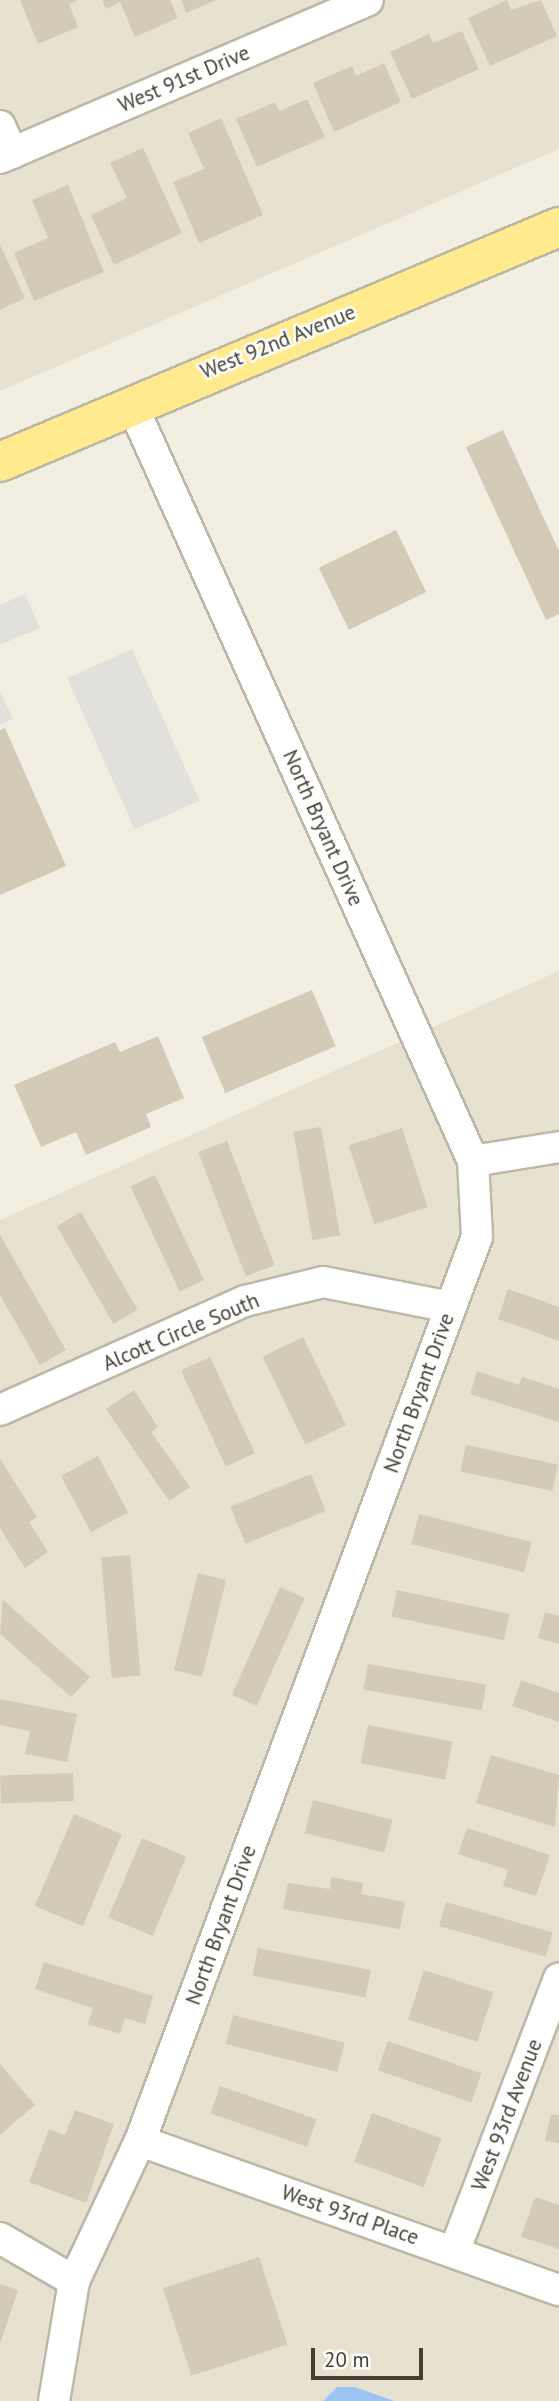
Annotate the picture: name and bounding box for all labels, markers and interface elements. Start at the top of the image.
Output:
street label: West 91st Drive [115,40,253,118]
street label: West 92nd Avenue [197,299,359,385]
street label: North Bryant Drive [277,746,369,910]
street label: Alcott Circle South [99,1288,263,1376]
street label: North Bryant Drive [378,1310,460,1476]
street label: North Bryant Drive [180,1842,262,2008]
street label: West 93rd Avenue [466,2035,548,2195]
street label: West 93rd Place [278,2180,422,2250]
scale bar [314,2334,426,2378]
text: 20 m [324,2346,370,2373]

